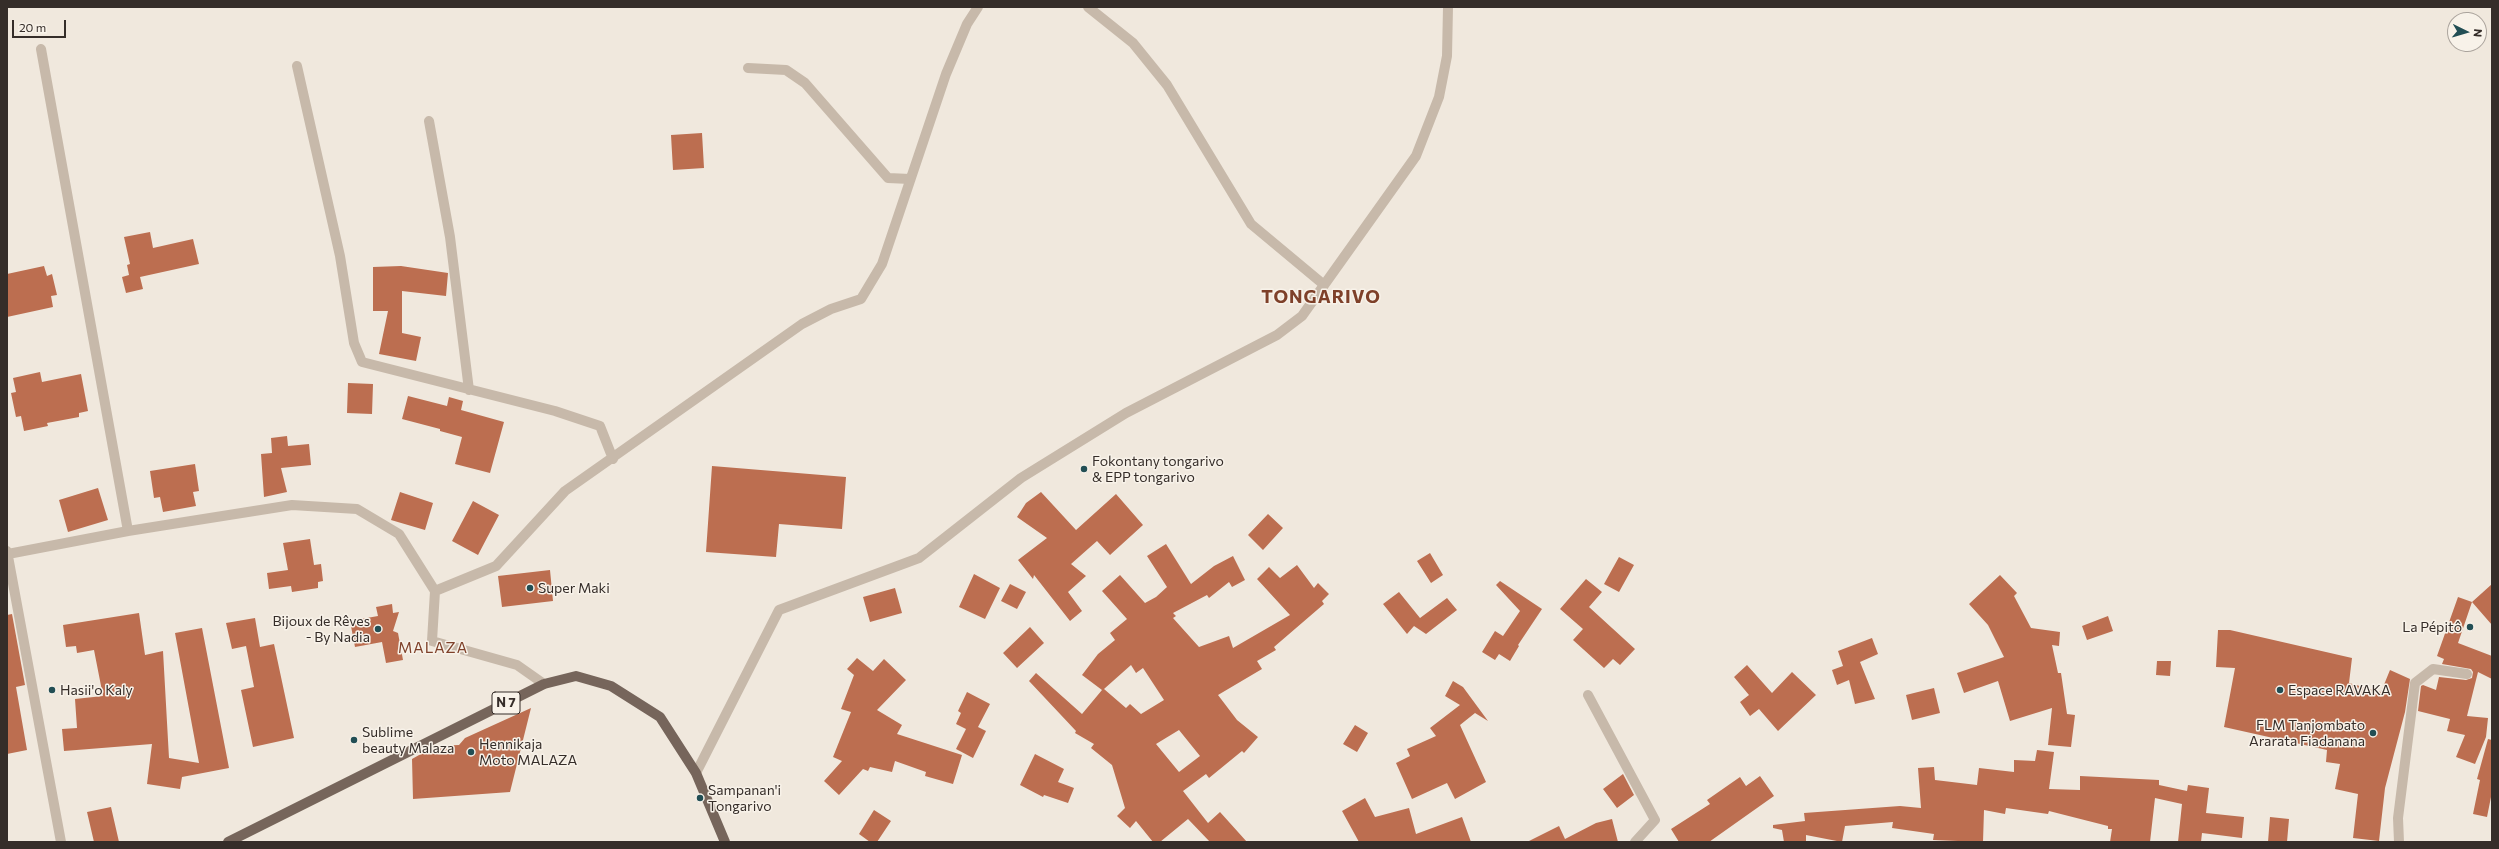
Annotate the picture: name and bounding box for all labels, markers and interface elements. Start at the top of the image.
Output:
scale bar [14,12,68,38]
north arrow [2447,12,2487,52]
text: 20 m [19,20,46,34]
text: N [2472,28,2485,38]
district label: TONGARIVO [1261,286,1381,308]
place label: Fokontany tongarivo & EPP tongarivo [1092,453,1224,486]
marker: Fokontany tongarivo & EPP tongarivo [1079,464,1089,474]
place label: Super Maki [538,580,610,596]
marker: Super Maki [525,583,535,593]
place label: Bijoux de Rêves - By Nadia [273,613,370,646]
place label: La Pépitô [2402,619,2462,635]
marker: La Pépitô [2465,622,2475,632]
marker: Bijoux de Rêves - By Nadia [373,624,383,634]
district label: MALAZA [398,639,468,657]
place label: Hasii'o Kaly [60,682,133,698]
place label: Espace RAVAKA [2288,682,2391,698]
marker: Hasii'o Kaly [47,685,57,695]
marker: Espace RAVAKA [2275,685,2285,695]
road number: N 7 [492,692,520,714]
place label: FLM Tanjombato Ararata Fiadanana [2249,717,2365,750]
place label: Sublime beauty Malaza [362,724,454,756]
marker: FLM Tanjombato Ararata Fiadanana [2368,728,2378,738]
marker: Sublime beauty Malaza [349,735,359,745]
place label: Hennikaja Moto MALAZA [479,736,577,768]
marker: Hennikaja Moto MALAZA [466,747,476,757]
place label: Sampanan'i Tongarivo [708,782,781,814]
marker: Sampanan'i Tongarivo [695,793,705,803]

